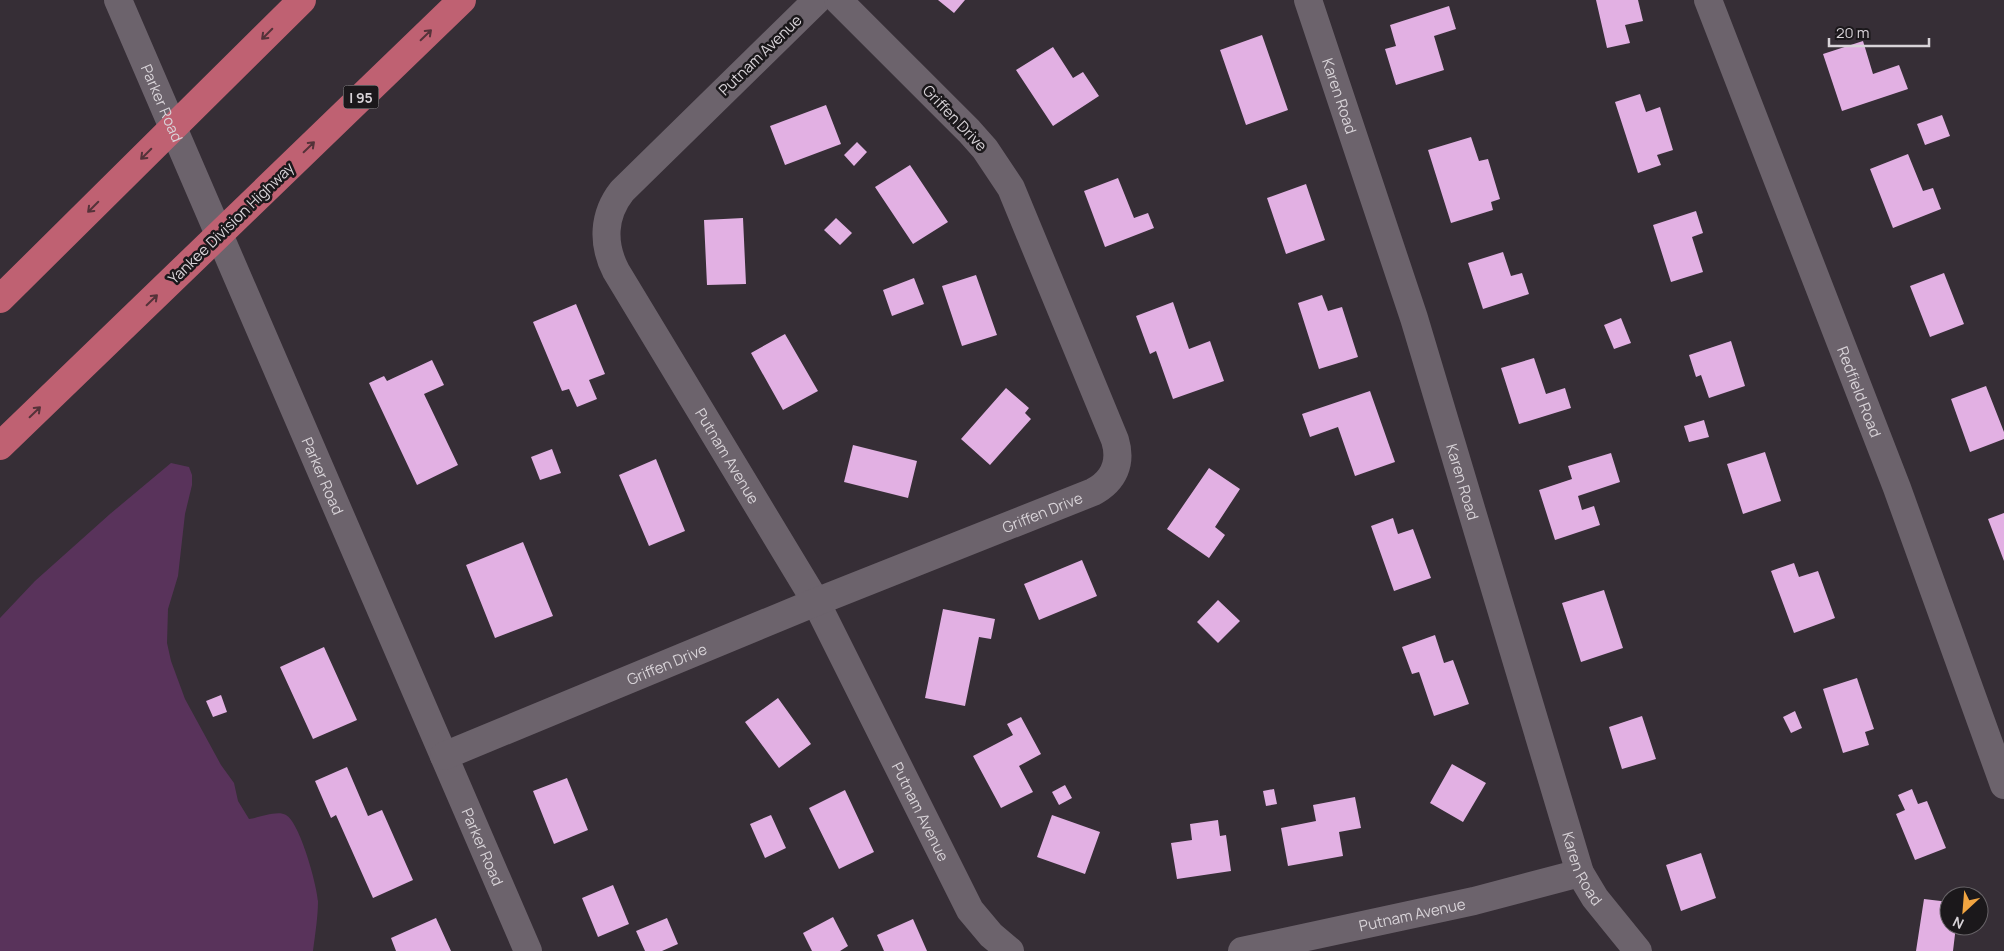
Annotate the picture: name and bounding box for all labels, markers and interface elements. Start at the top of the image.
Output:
street label: Putnam Avenue [714,10,806,100]
scale bar [1829,15,1929,47]
text: 20 m [1836,22,1869,43]
one-way arrow [261,28,273,40]
one-way arrow [419,29,432,41]
street label: Karen Road [1318,55,1362,136]
street label: Parker Road [136,61,188,145]
street label: Griffen Drive [918,80,992,156]
road number: I 95 [344,85,378,108]
one-way arrow [303,141,315,154]
one-way arrow [140,148,153,160]
street label: Yankee Division Highway [163,157,299,289]
one-way arrow [87,201,99,213]
one-way arrow [146,293,158,306]
street label: Redfield Road [1833,343,1887,440]
street label: Putnam Avenue [691,404,765,508]
one-way arrow [29,406,41,419]
street label: Parker Road [297,434,349,518]
street label: Karen Road [1442,441,1484,522]
street label: Griffen Drive [999,487,1086,538]
street label: Griffen Drive [624,638,710,690]
street label: Putnam Avenue [887,758,954,865]
street label: Parker Road [457,805,509,889]
street label: Karen Road [1558,829,1607,910]
north arrow [1939,886,1989,936]
street label: Putnam Avenue [1357,893,1468,936]
text: N [1949,912,1967,934]

